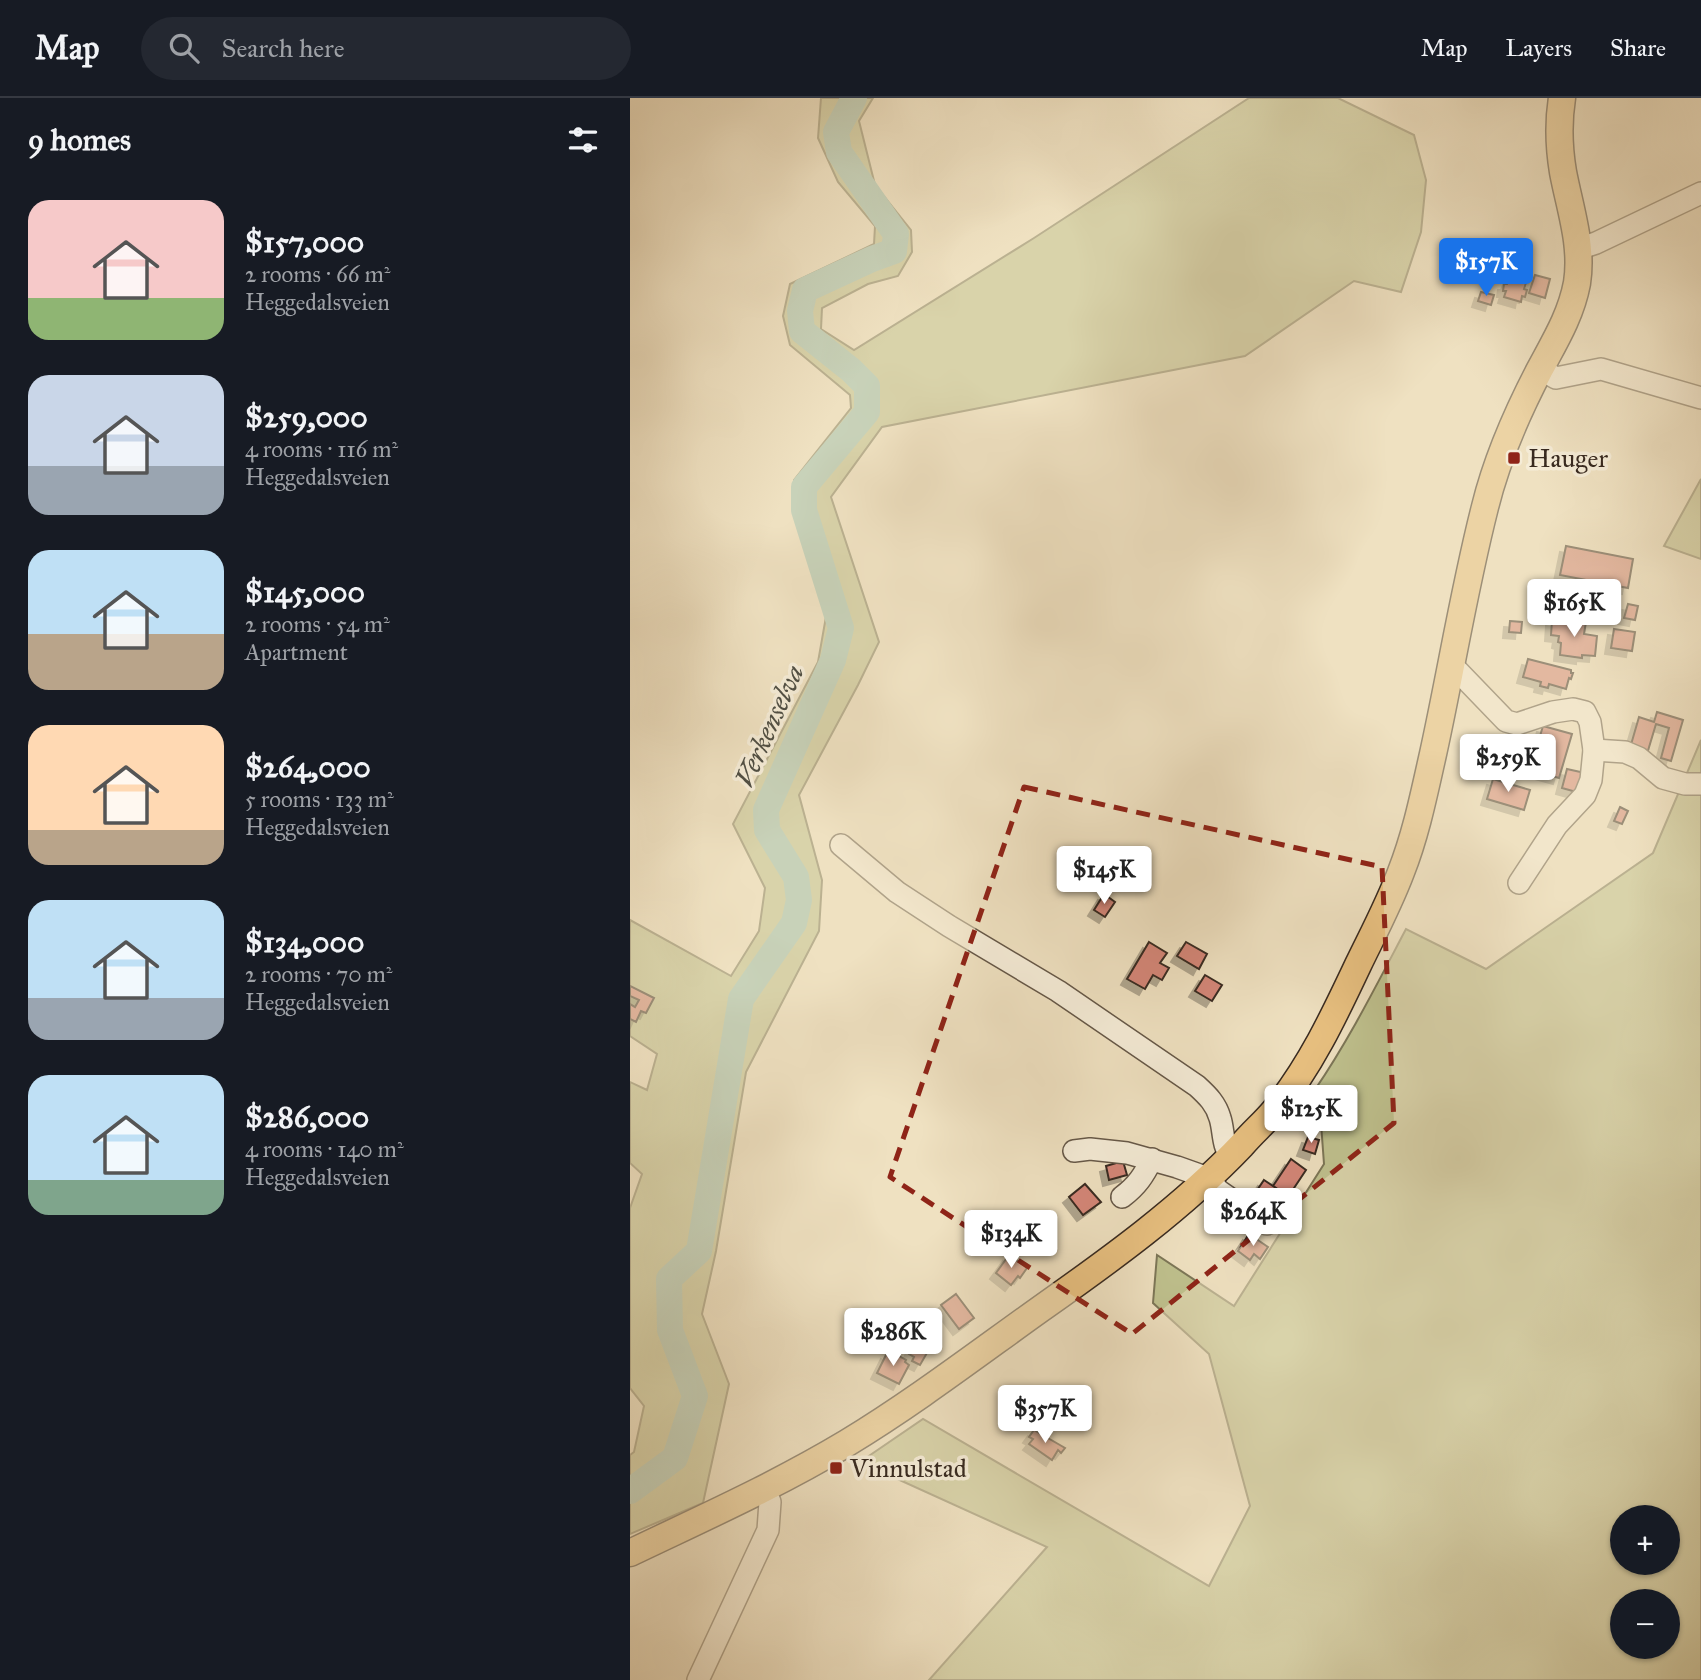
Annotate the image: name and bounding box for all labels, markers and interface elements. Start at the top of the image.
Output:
search box [141,17,631,80]
text: Map [35,28,99,68]
icon: search [165,29,203,67]
text: Search here [221,32,345,64]
text: Map [1421,33,1468,63]
text: Layers [1506,33,1572,63]
text: Share [1610,33,1666,63]
icon: filters [564,121,602,159]
text: 9 homes [28,122,131,158]
text: $157,000 [245,224,364,260]
icon: home [84,228,168,312]
pin: $157K [1437,238,1535,298]
text: $157K [1455,247,1517,275]
text: 2 rooms · 66 m² [245,260,390,288]
text: Heggedalsveien [245,288,390,316]
text: $259,000 [245,399,368,435]
icon: home [84,403,168,487]
text: 4 rooms · 116 m² [245,435,398,463]
place label: Hauger [1528,442,1608,474]
marker: Hauger [1506,450,1522,466]
text: Heggedalsveien [245,463,390,491]
text: $145,000 [245,574,365,610]
icon: home [84,578,168,662]
pin: $165K [1525,580,1623,639]
text: $165K [1543,588,1605,616]
text: 2 rooms · 54 m² [245,610,390,638]
text: Apartment [245,638,348,666]
water label: Verkenselva [726,659,812,793]
pin: $259K [1459,734,1557,794]
text: $259K [1476,743,1540,771]
text: $264,000 [245,749,371,785]
icon: home [84,753,168,837]
text: 5 rooms · 133 m² [245,785,394,813]
text: Heggedalsveien [245,813,390,841]
pin: $145K [1055,846,1153,906]
text: $145K [1073,855,1135,883]
text: $134,000 [245,924,364,960]
icon: home [84,928,168,1012]
text: 2 rooms · 70 m² [245,960,393,988]
text: Heggedalsveien [245,988,390,1016]
pin: $125K [1262,1086,1360,1145]
text: $125K [1280,1094,1342,1122]
text: $286,000 [245,1099,369,1135]
icon: home [84,1103,168,1187]
text: 4 rooms · 140 m² [245,1135,404,1163]
text: Heggedalsveien [245,1163,390,1191]
pin: $264K [1204,1188,1302,1248]
text: $264K [1220,1197,1286,1225]
pin: $134K [962,1210,1060,1270]
text: $134K [980,1219,1042,1247]
pin: $286K [844,1308,942,1368]
text: $286K [860,1317,926,1345]
pin: $357K [996,1386,1094,1445]
text: $357K [1014,1394,1076,1422]
place label: Vinnulstad [849,1452,967,1484]
marker: Vinnulstad [828,1460,844,1476]
map controls [1610,1505,1680,1659]
button: + [1610,1505,1680,1575]
button: − [1610,1589,1680,1659]

